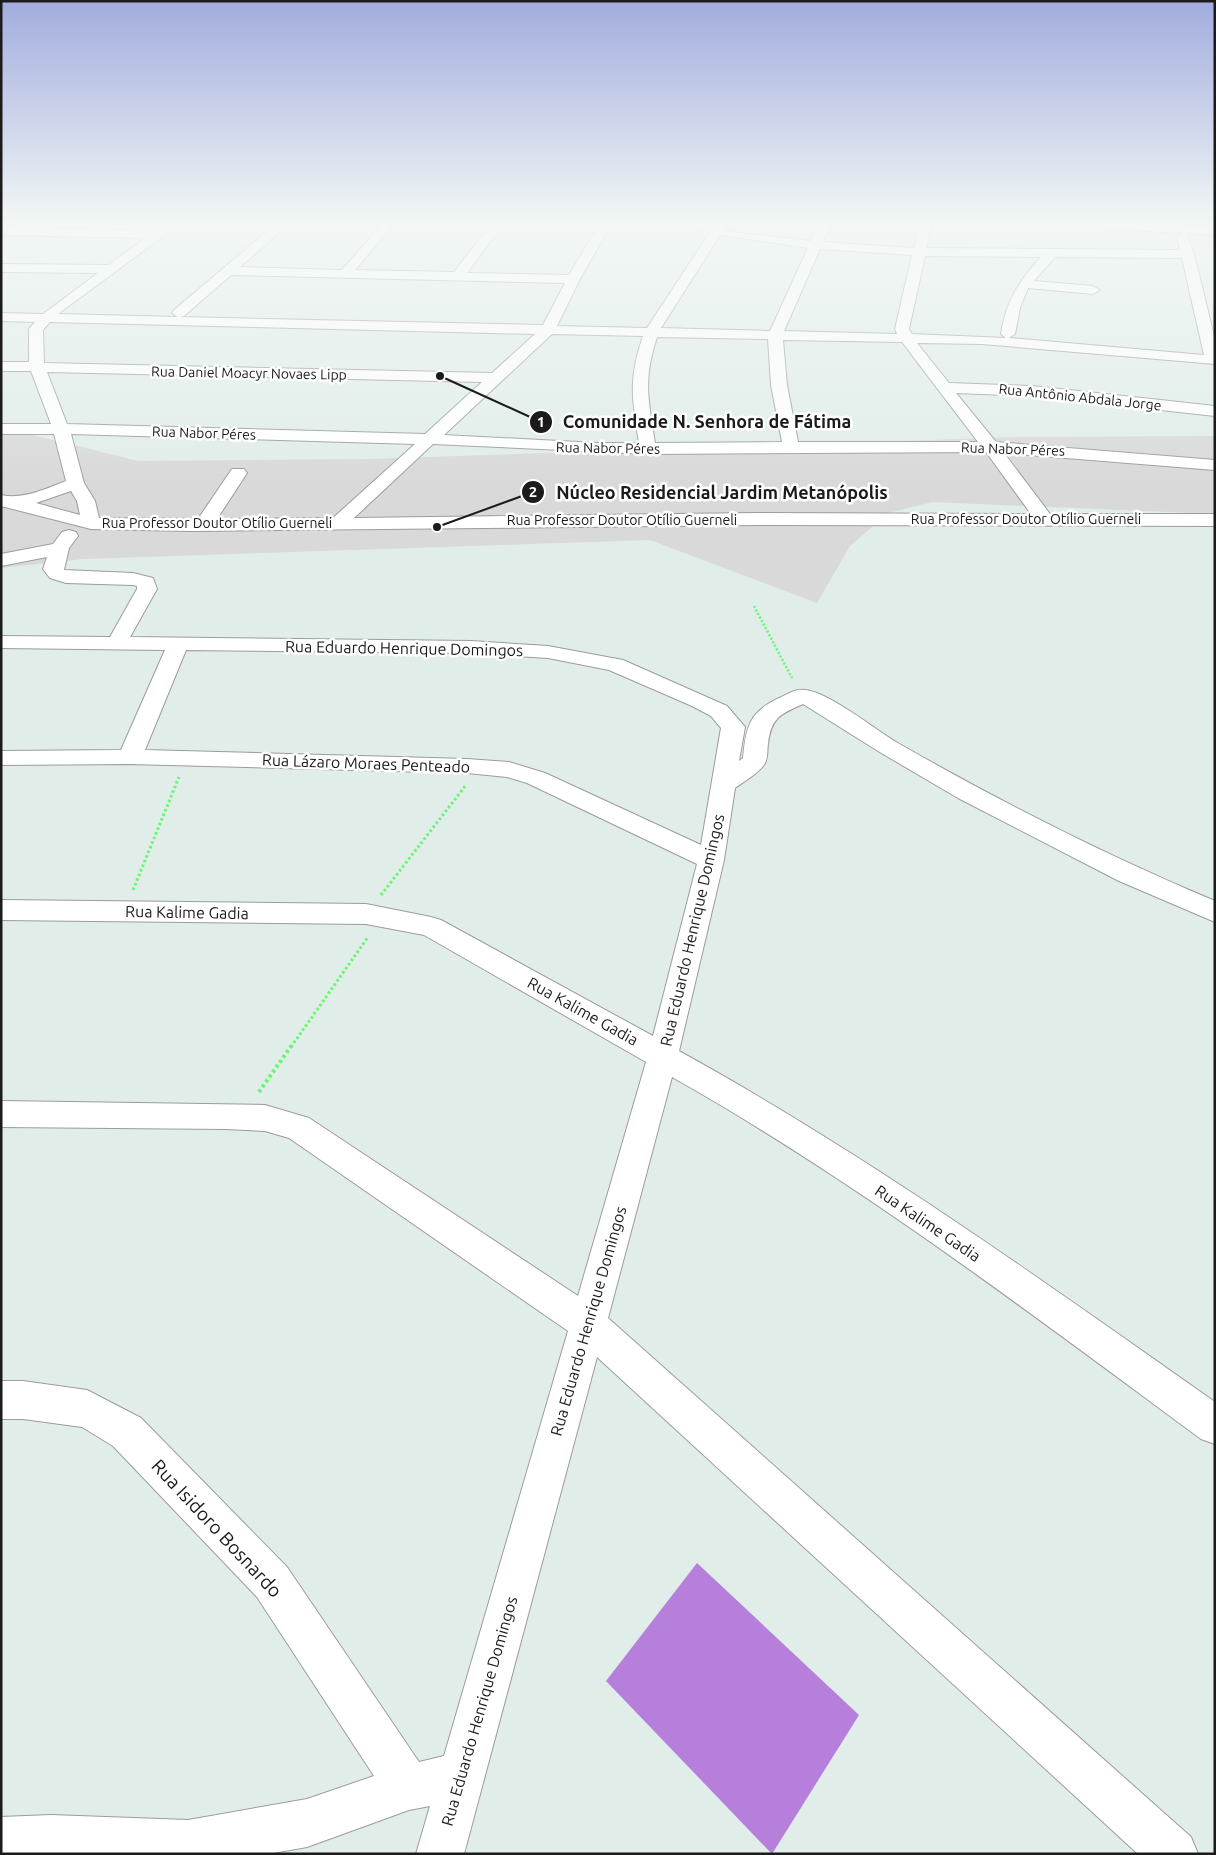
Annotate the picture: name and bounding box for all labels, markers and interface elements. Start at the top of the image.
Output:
street label: Rua Daniel Moacyr Novaes Lipp [151,363,347,383]
street label: Rua Antônio Abdala Jorge [998,380,1162,414]
callout: Comunidade N. Senhora de Fátima [528,405,862,438]
text: Comunidade N. Senhora de Fátima [563,411,851,431]
text: 1 [537,413,545,430]
street label: Rua Nabor Péres [152,423,256,443]
street label: Rua Nabor Péres [556,439,660,457]
street label: Rua Nabor Péres [961,439,1065,459]
callout: Núcleo Residencial Jardim Metanópolis [521,476,897,509]
text: Núcleo Residencial Jardim Metanópolis [556,482,888,502]
text: 2 [529,483,537,500]
street label: Rua Professor Doutor Otílio Guerneli [911,511,1141,527]
street label: Rua Professor Doutor Otílio Guerneli [507,512,737,528]
street label: Rua Professor Doutor Otílio Guerneli [102,515,332,531]
street label: Rua Eduardo Henrique Domingos [285,637,523,659]
street label: Rua Lázaro Moraes Penteado [262,750,470,776]
street label: Rua Eduardo Henrique Domingos [656,812,728,1048]
street label: Rua Kalime Gadia [125,902,249,922]
street label: Rua Kalime Gadia [525,973,641,1049]
street label: Rua Kalime Gadia [872,1181,984,1265]
street label: Rua Eduardo Henrique Domingos [547,1204,629,1438]
street label: Rua Isidoro Bosnardo [147,1454,287,1602]
street label: Rua Eduardo Henrique Domingos [438,1594,520,1828]

